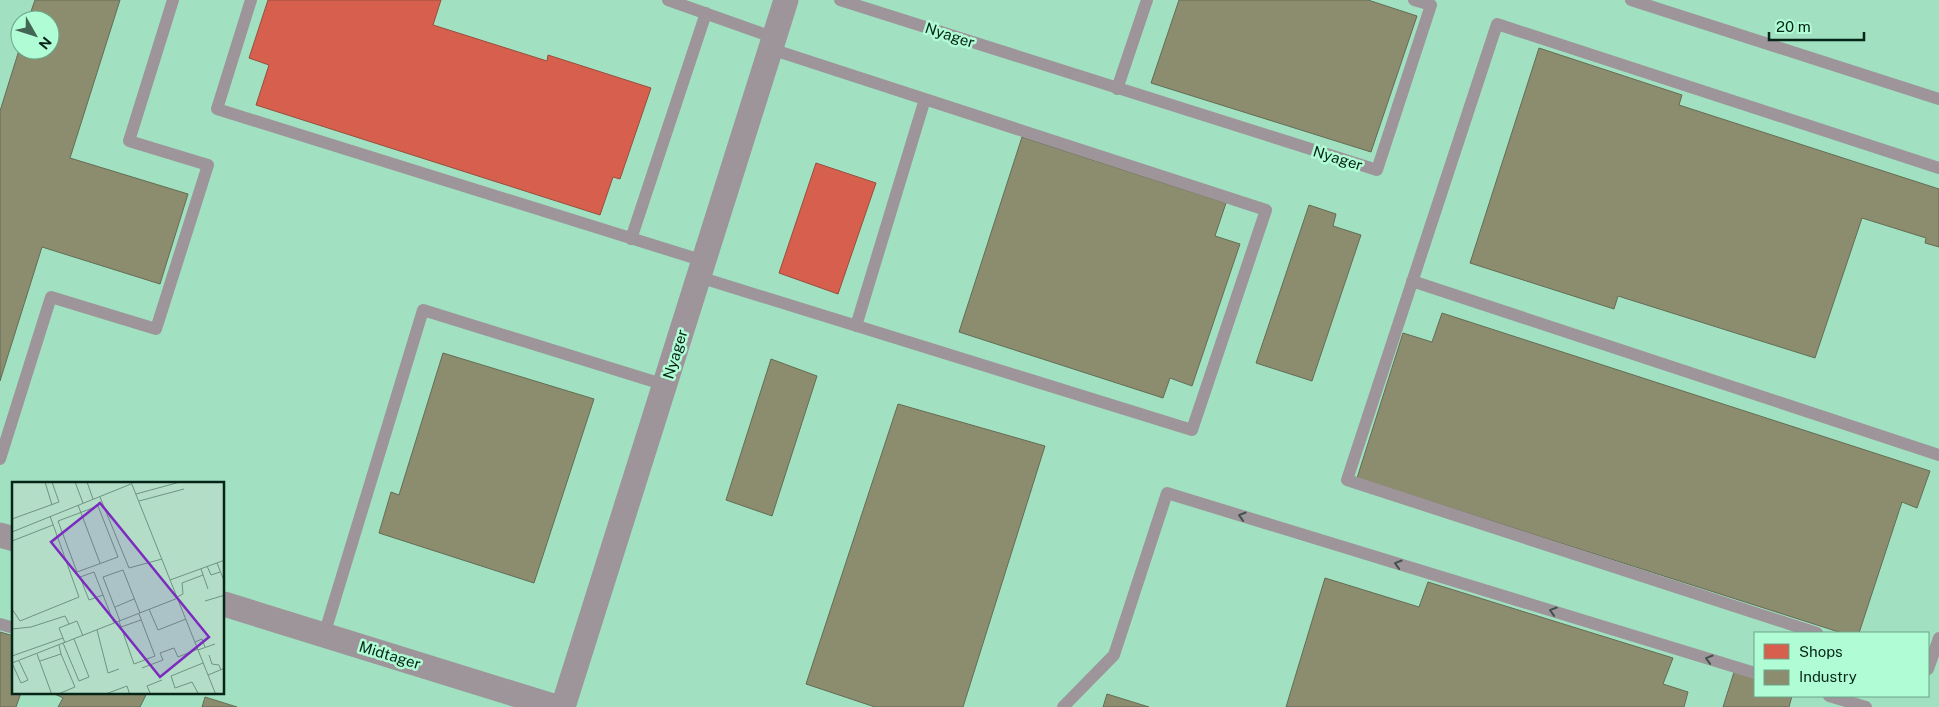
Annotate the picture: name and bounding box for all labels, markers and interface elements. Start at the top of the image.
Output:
north arrow [10,10,60,60]
scale bar [1769,10,1864,42]
text: 20 m [1776,18,1811,35]
street label: Nyager [923,19,977,51]
text: N [35,34,55,52]
street label: Nyager [1311,142,1365,174]
street label: Nyager [659,327,691,381]
inset map [12,482,225,694]
one-way arrow [1239,512,1247,522]
one-way arrow [1394,559,1403,569]
one-way arrow [1550,607,1558,617]
legend [1754,632,1929,697]
street label: Midtager [357,638,423,672]
text: Shops [1799,643,1843,660]
one-way arrow [1705,655,1713,665]
text: Industry [1799,668,1857,685]

